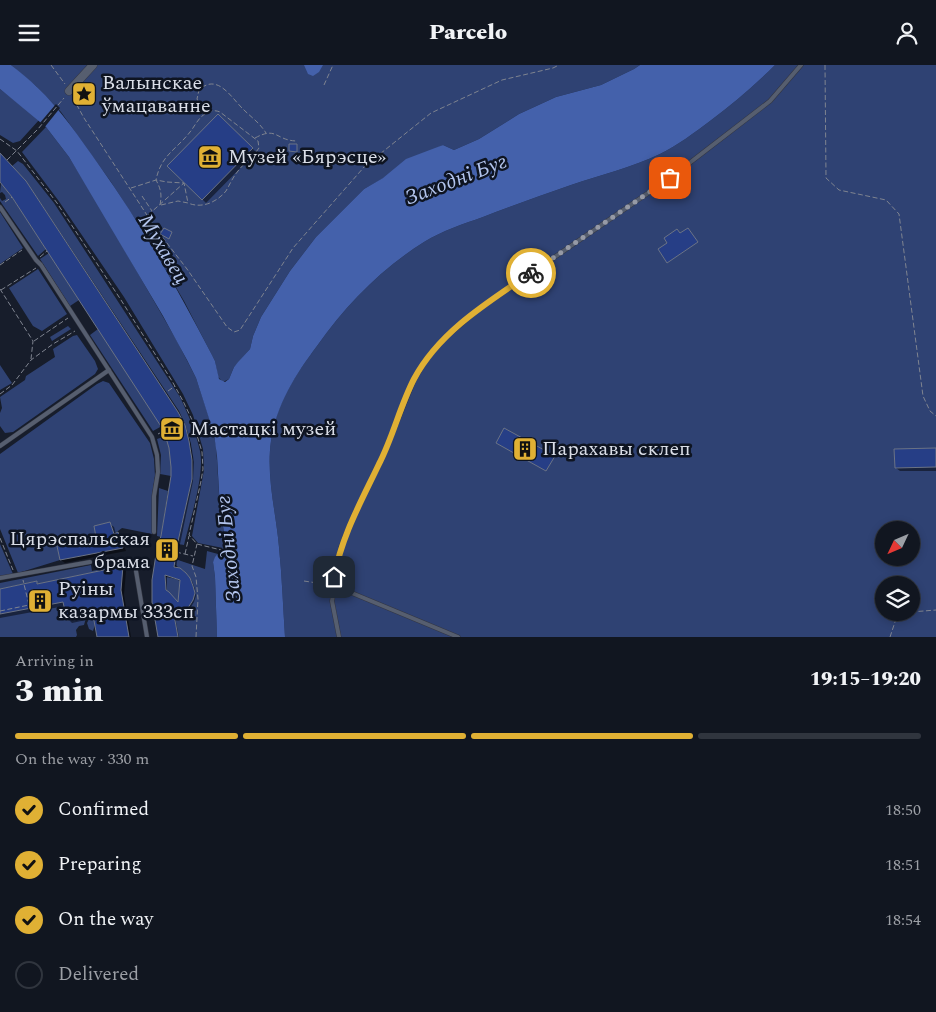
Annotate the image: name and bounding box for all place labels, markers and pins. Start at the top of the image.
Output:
place label: Валынскае ўмацаванне [101,68,211,121]
place icon: Валынскае ўмацаванне [71,81,97,107]
place label: Музей «Бярэсце» [228,142,387,172]
museum icon: Музей «Бярэсце» [197,144,223,170]
pin [649,157,691,199]
place label: Мастацкі музей [190,414,336,444]
museum icon: Мастацкі музей [159,416,185,442]
place label: Парахавы склеп [542,434,691,464]
building icon: Парахавы склеп [512,436,538,462]
place label: Цярэспальская брама [9,524,150,577]
building icon: Цярэспальская брама [154,537,180,563]
pin [313,556,355,598]
place label: Руіны казармы 333сп [58,574,194,627]
building icon: Руіны казармы 333сп [27,588,53,614]

